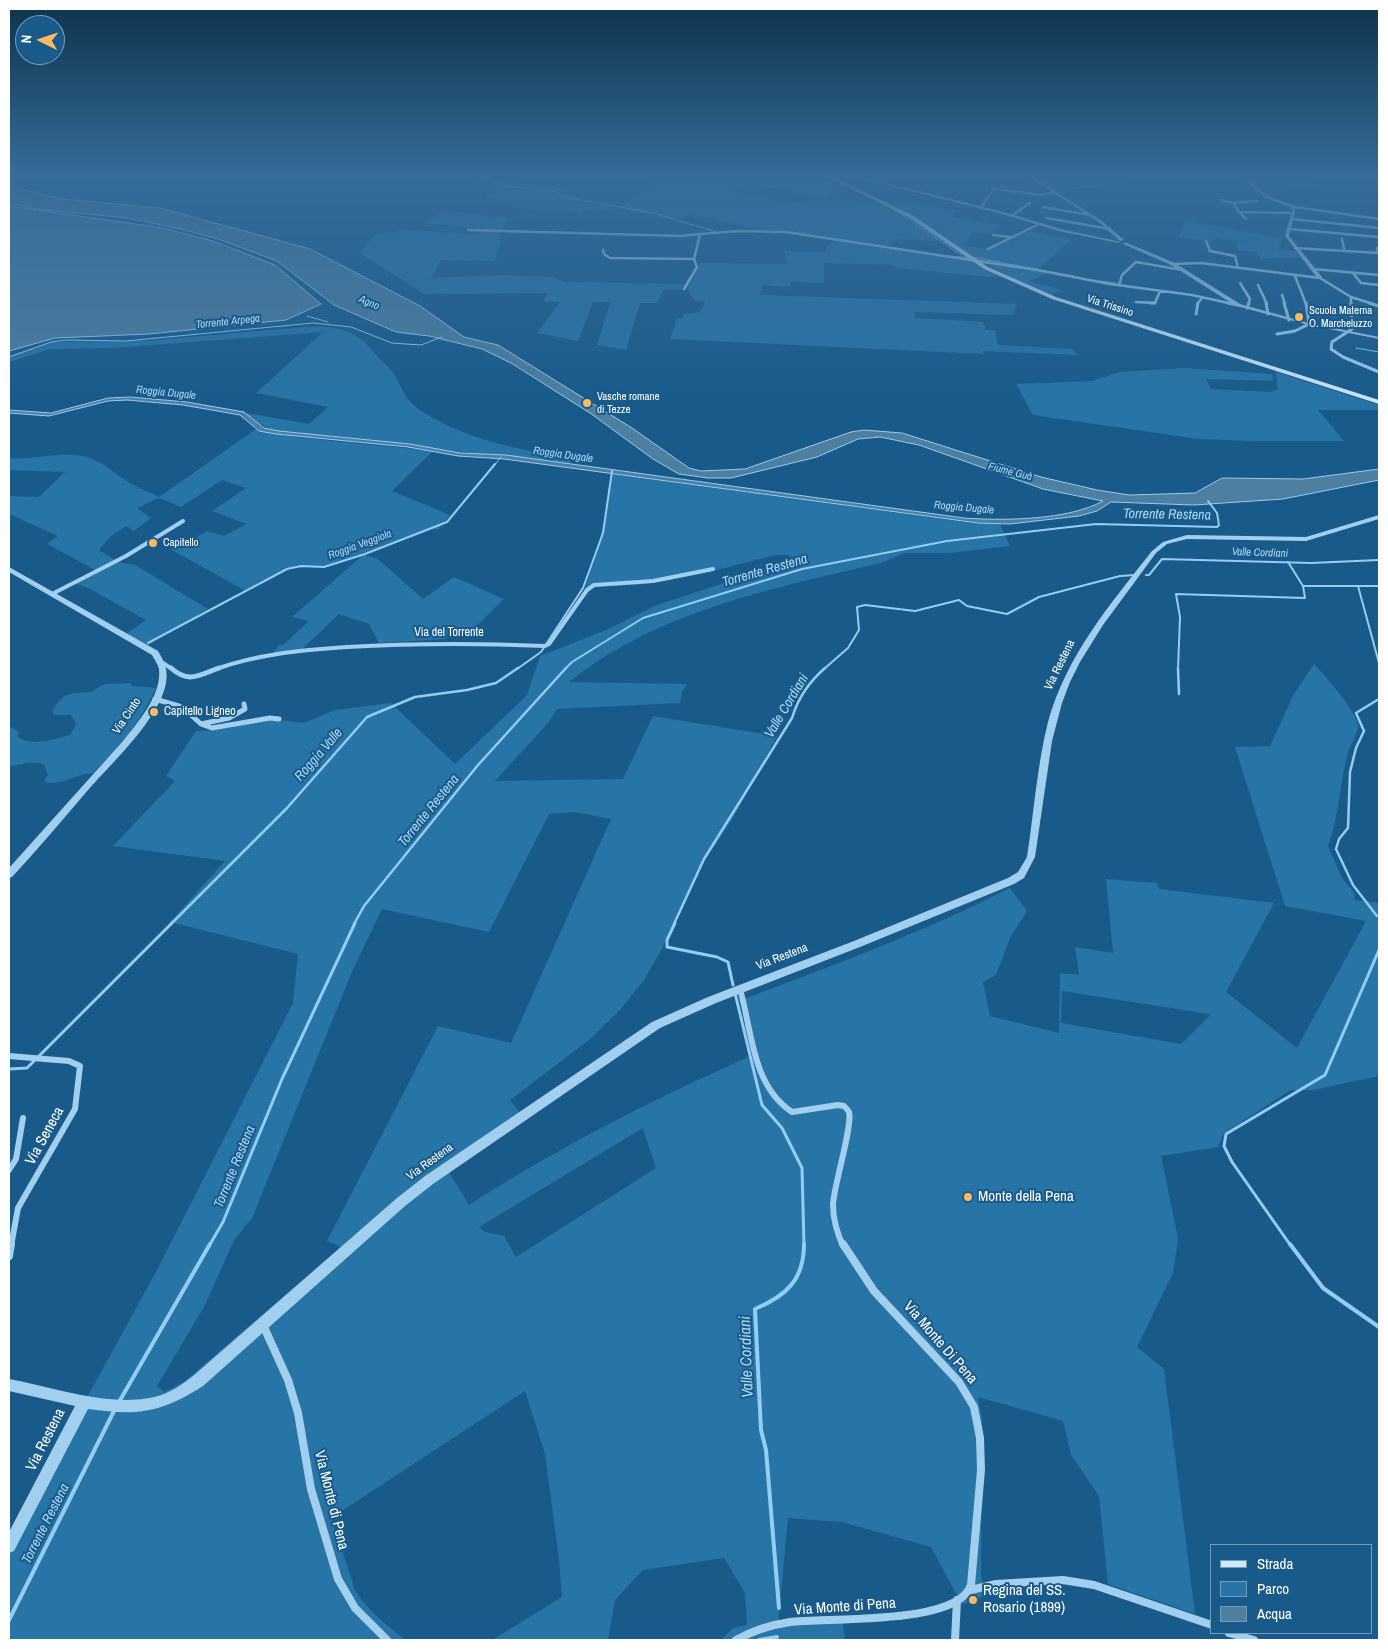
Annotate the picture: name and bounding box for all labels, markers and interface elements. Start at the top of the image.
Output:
north arrow [15,15,65,65]
text: N [17,34,35,44]
street label: Via Trissino [1085,292,1135,320]
water label: Agno [357,293,381,313]
place label: Scuola Materna O. Marcheluzzo [1309,304,1372,330]
marker: Scuola Materna O. Marcheluzzo [1293,311,1305,323]
water label: Torrente Arpega [195,312,261,332]
water label: Roggia Dugale [135,383,197,403]
place label: Vasche romane di Tezze [597,390,660,416]
marker: Vasche romane di Tezze [581,397,593,409]
water label: Roggia Dugale [532,444,594,466]
water label: Fiume Guà [987,460,1033,484]
water label: Roggia Dugale [933,499,995,517]
water label: Torrente Restena [1123,506,1211,524]
water label: Roggia Veggiola [326,527,394,563]
place label: Capitello [163,536,199,550]
marker: Capitello [147,537,159,549]
water label: Valle Cordiani [1232,545,1288,561]
water label: Torrente Restena [720,551,810,591]
street label: Via del Torrente [414,626,484,640]
street label: Via Restena [1042,638,1078,692]
water label: Valle Cordiani [761,671,813,741]
street label: Via Cinto [110,695,144,737]
place label: Capitello Ligneo [164,705,236,719]
marker: Capitello Ligneo [148,706,160,718]
water label: Roggia Valle [291,725,347,785]
water label: Torrente Restena [395,772,463,850]
street label: Via Restena [754,941,810,973]
street label: Via Seneca [22,1104,68,1168]
water label: Torrente Restena [211,1123,259,1211]
street label: Via Restena [404,1140,456,1184]
place label: Monte della Pena [978,1188,1074,1206]
marker: Monte della Pena [962,1191,974,1203]
street label: Via Monte Di Pena [899,1298,981,1388]
water label: Valle Cordiani [736,1316,758,1398]
street label: Via Restena [23,1406,69,1474]
street label: Via Monte di Pena [310,1448,352,1552]
water label: Torrente Restena [19,1481,73,1567]
legend [1210,1544,1373,1634]
text: Strada [1257,1553,1293,1574]
text: Parco [1257,1578,1289,1599]
place label: Regina del SS. Rosario (1899) [983,1582,1066,1617]
street label: Via Monte di Pena [794,1594,896,1620]
marker: Regina del SS. Rosario (1899) [967,1594,979,1606]
text: Acqua [1257,1603,1292,1624]

